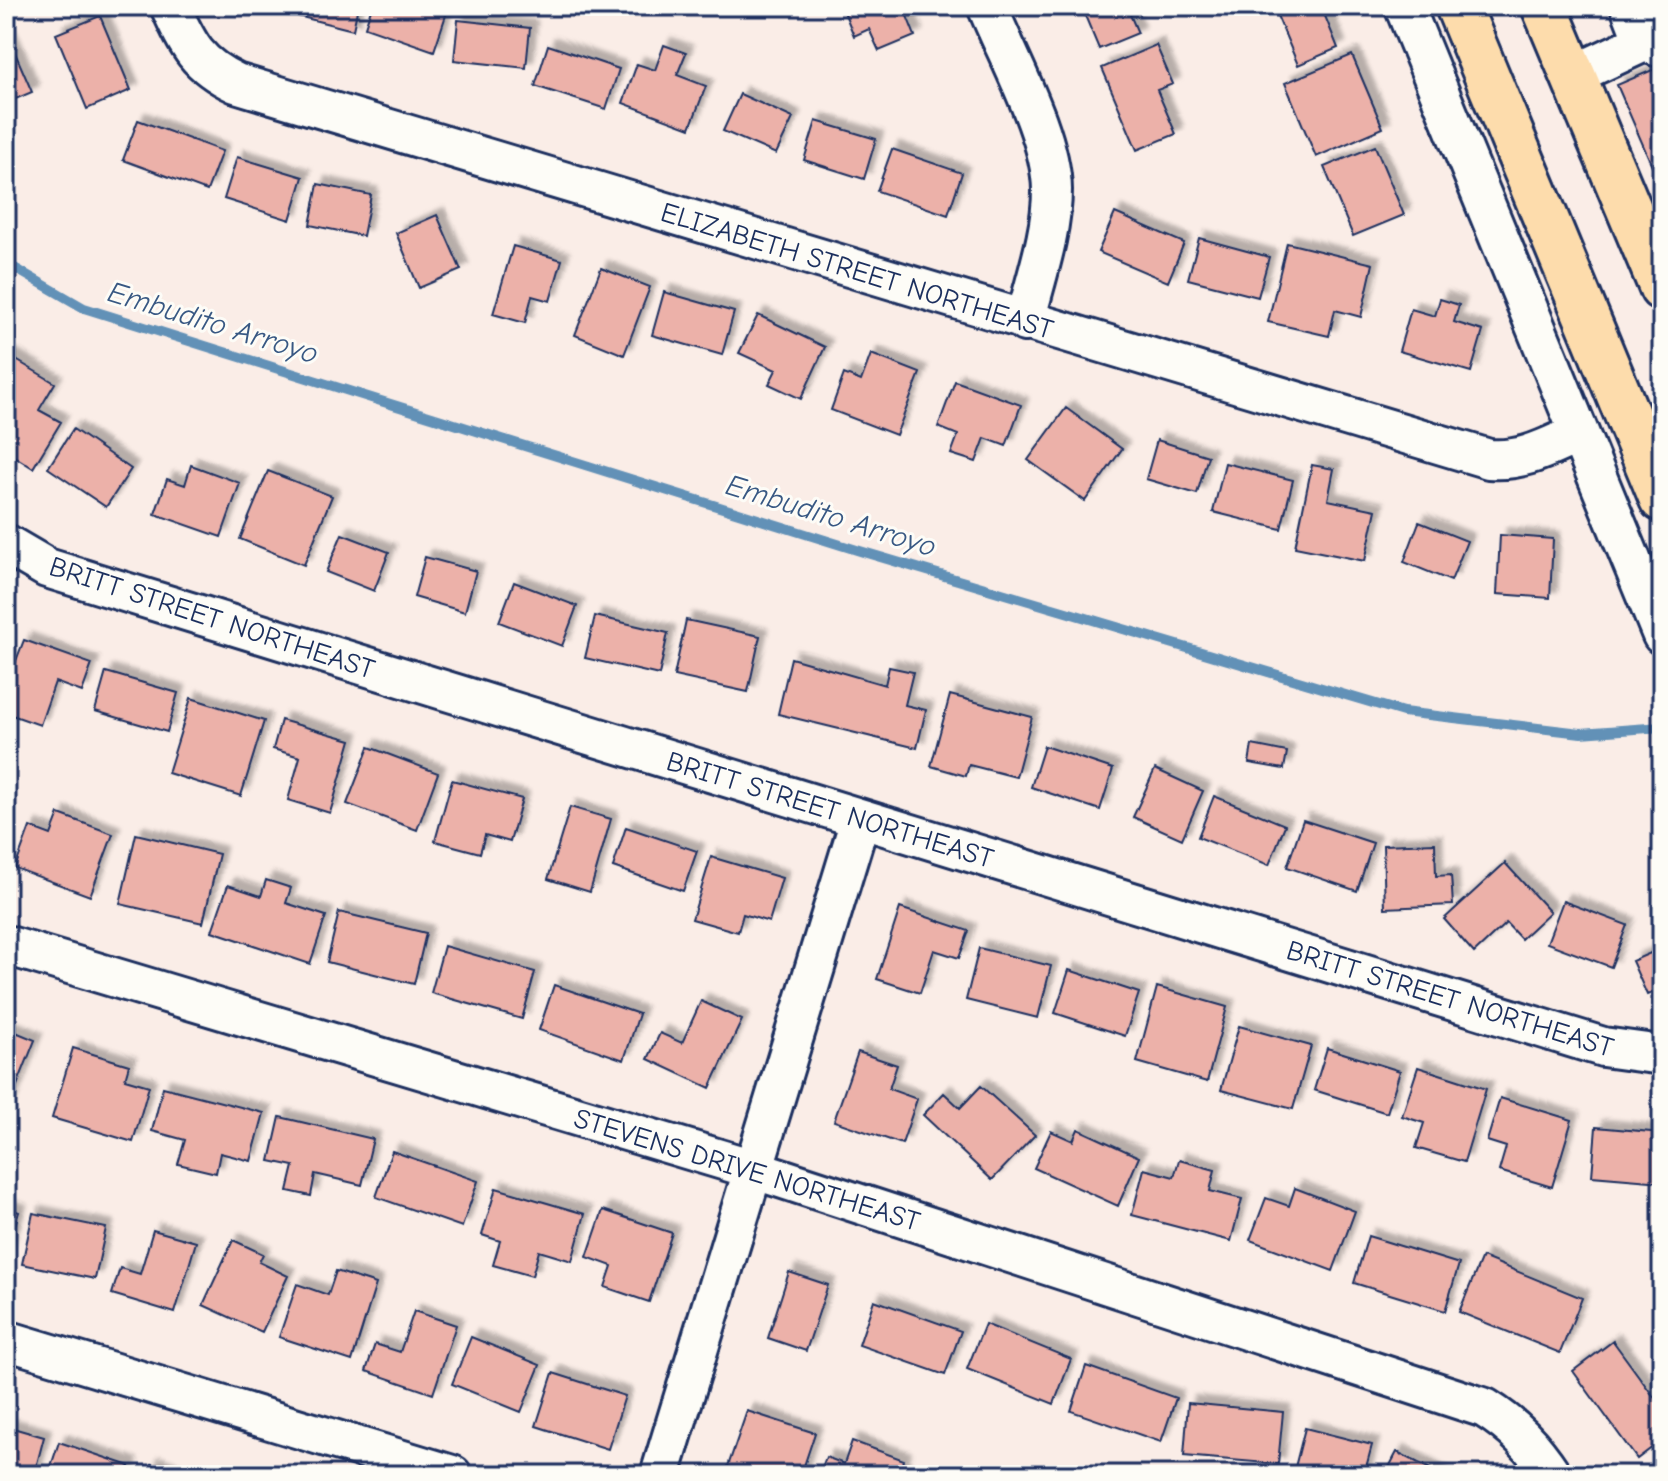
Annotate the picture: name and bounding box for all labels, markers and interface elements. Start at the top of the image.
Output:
street label: ELIZABETH STREET NORTHEAST [657,196,1057,346]
water label: Embudito Arroyo [104,274,322,372]
water label: Embudito Arroyo [722,467,940,565]
street label: BRITT STREET NORTHEAST [45,550,379,686]
street label: BRITT STREET NORTHEAST [663,745,998,875]
street label: BRITT STREET NORTHEAST [1283,934,1618,1064]
street label: STEVENS DRIVE NORTHEAST [570,1102,924,1238]

